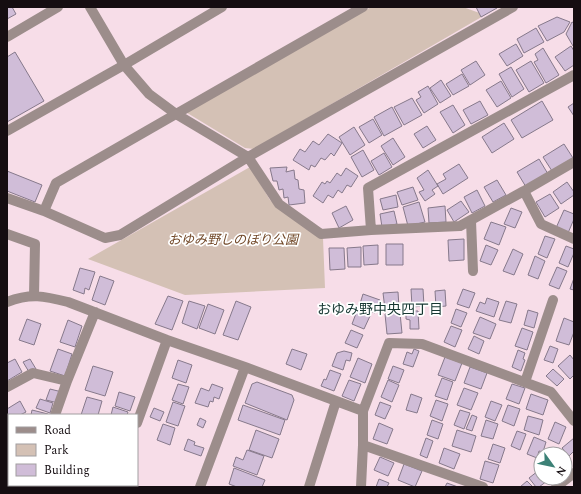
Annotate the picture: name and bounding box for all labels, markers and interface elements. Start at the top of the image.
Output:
park label: おゆみ野しのぼり公園 [168,230,300,250]
district label: おゆみ野中央四丁目 [317,299,443,320]
legend [8,414,138,486]
text: Road [44,421,71,440]
text: Park [44,441,69,460]
north arrow [533,446,573,486]
text: Building [44,461,90,480]
text: N [551,463,571,480]

